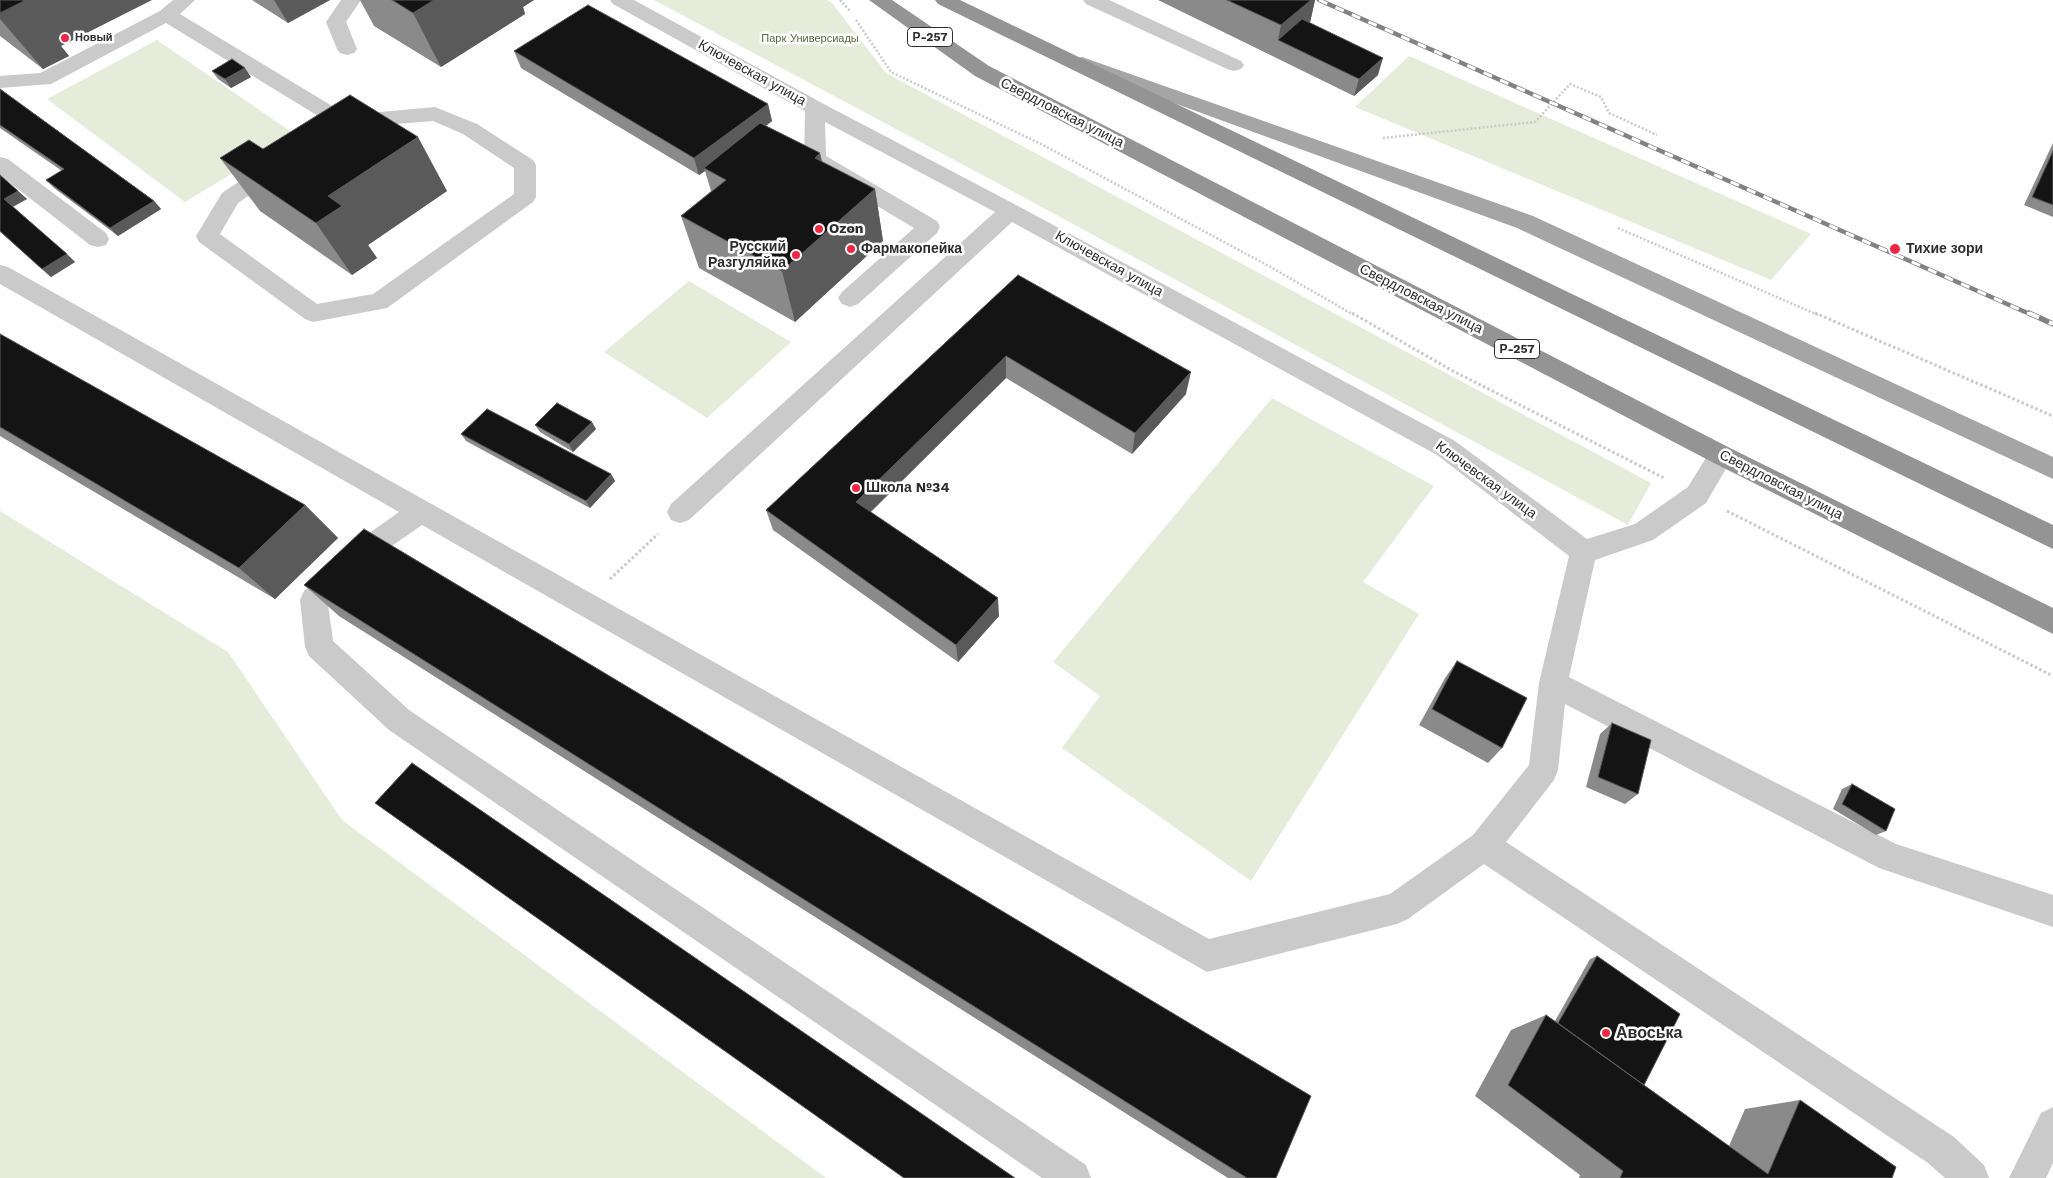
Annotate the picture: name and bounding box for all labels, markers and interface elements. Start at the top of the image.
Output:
road number: Р-257 [908,28,952,46]
place label: Новый [75,31,113,45]
marker: Новый [59,32,71,44]
park label: Парк Универсиады [761,32,859,46]
street label: Ключевская улица [695,36,809,110]
street label: Свердловская улица [997,75,1127,151]
place label: Ozon [829,221,864,237]
marker: Ozon [813,223,825,235]
street label: Ключевская улица [1052,227,1166,301]
place label: Русский Разгуляйка [708,239,786,272]
place label: Фармакопейка [861,241,962,257]
place label: Тихие зори [1906,241,1983,257]
marker: Тихие зори [1888,242,1902,256]
marker: Фармакопейка [845,243,857,255]
marker: Русский Разгуляйка [790,249,802,261]
street label: Свердловская улица [1356,261,1486,337]
road number: Р-257 [1494,339,1540,358]
street label: Ключевская улица [1432,438,1540,522]
street label: Свердловская улица [1716,447,1846,523]
place label: Школа №34 [866,480,949,496]
marker: Школа №34 [850,482,862,494]
place label: Авоська [1616,1023,1682,1043]
marker: Авоська [1600,1027,1612,1039]

